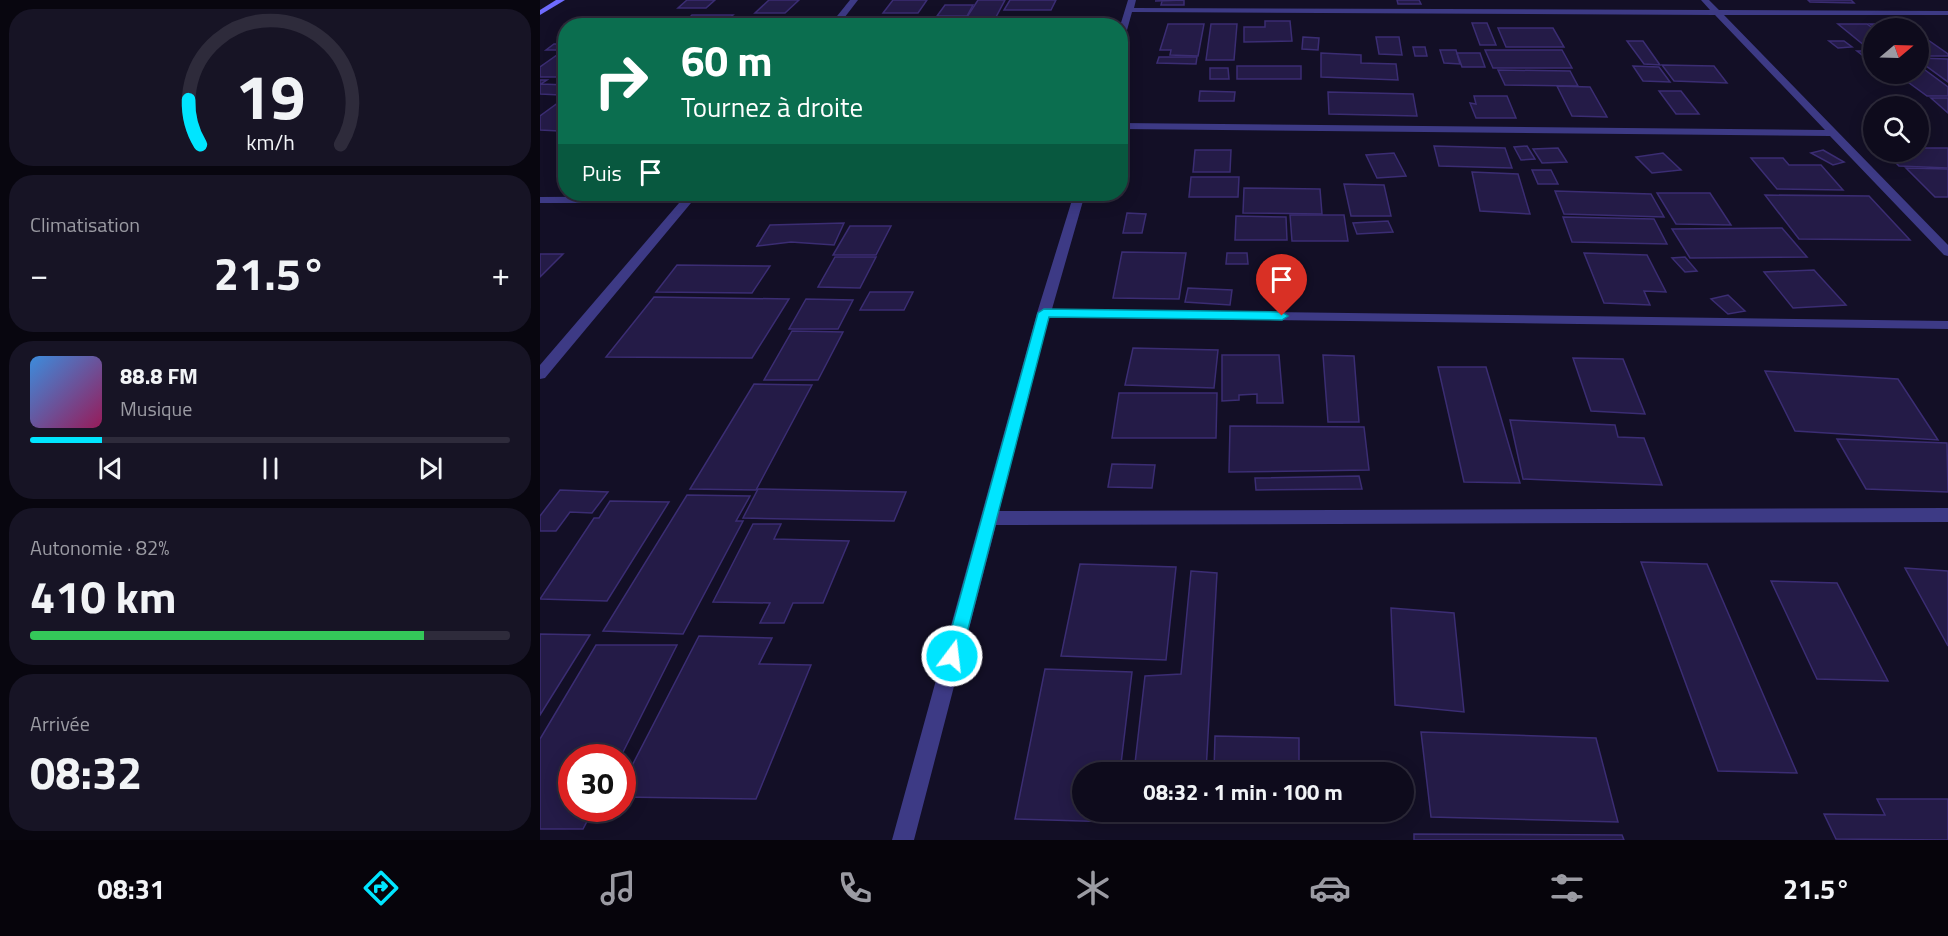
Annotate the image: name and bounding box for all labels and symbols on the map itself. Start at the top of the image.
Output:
north arrow [1863,18,1929,84]
pin [1256,254,1307,316]
position arrow [920,624,984,688]
speed limit sign: 30 [558,744,636,822]

